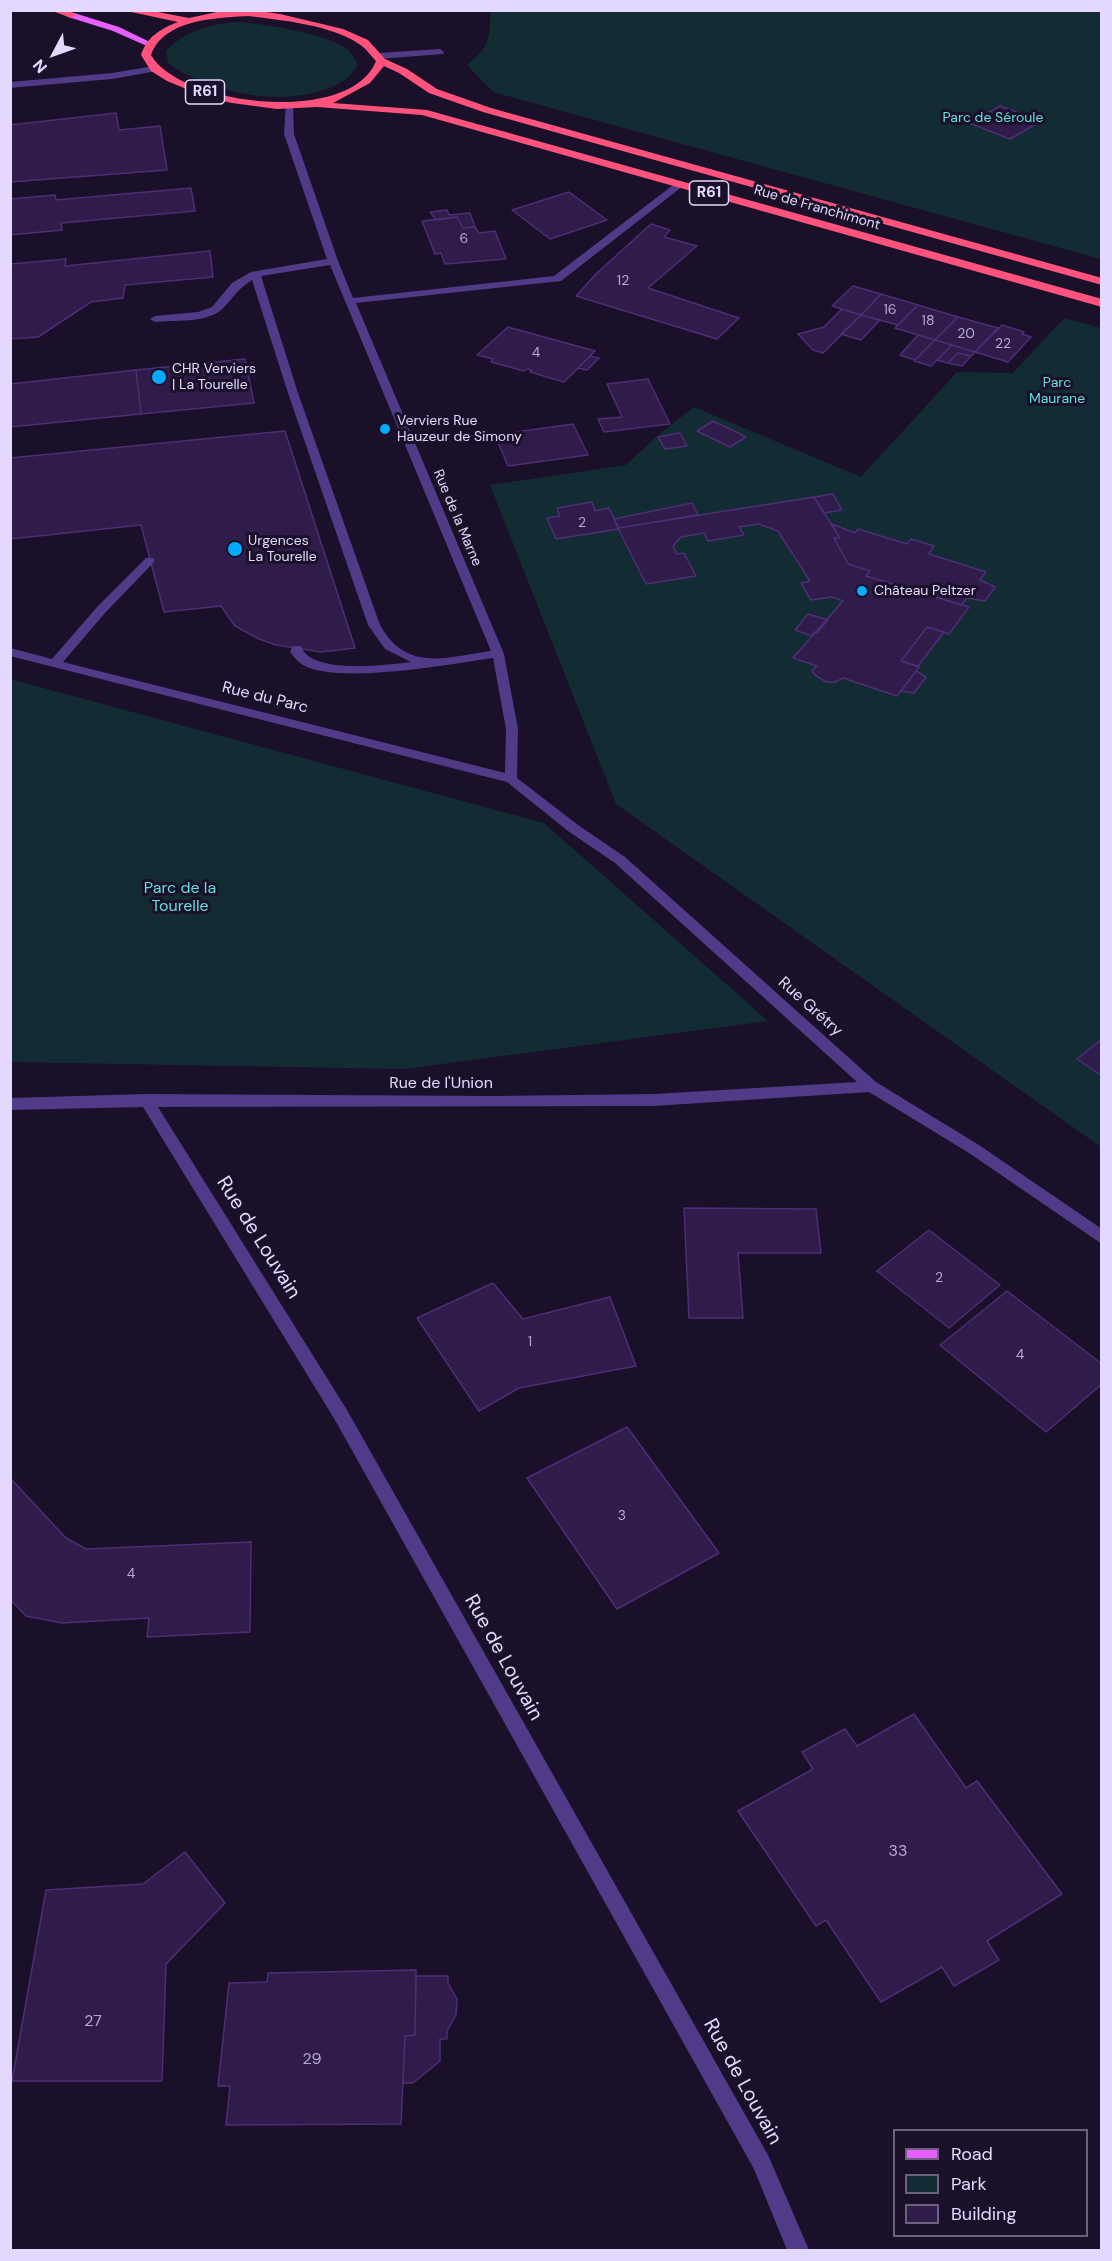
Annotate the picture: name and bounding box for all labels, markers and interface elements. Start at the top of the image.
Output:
north arrow [24,24,84,84]
text: N [28,55,52,77]
road number: R61 [186,80,224,104]
park label: Parc de Séroule [943,110,1043,126]
road number: R61 [690,181,728,205]
street label: Rue de Franchimont [752,182,882,234]
house number: 6 [460,231,468,247]
house number: 12 [617,273,629,289]
house number: 16 [883,302,897,318]
house number: 18 [922,313,934,329]
house number: 20 [957,326,975,342]
house number: 22 [995,336,1011,352]
house number: 4 [532,345,540,361]
place label: CHR Verviers | La Tourelle [172,361,256,394]
marker: CHR Verviers | La Tourelle [150,368,168,386]
park label: Parc Maurane [1029,375,1085,408]
place label: Verviers Rue Hauzeur de Simony [397,413,522,446]
marker: Verviers Rue Hauzeur de Simony [378,422,392,436]
street label: Rue de la Marne [429,467,485,569]
house number: 2 [578,515,586,531]
place label: Urgences La Tourelle [248,533,317,566]
marker: Urgences La Tourelle [226,540,244,558]
place label: Château Peltzer [874,583,976,599]
marker: Château Peltzer [855,584,869,598]
street label: Rue du Parc [220,678,310,718]
park label: Parc de la Tourelle [144,879,216,917]
street label: Rue Grétry [774,973,846,1041]
street label: Rue de l'Union [389,1074,493,1094]
street label: Rue de Louvain [211,1172,305,1304]
house number: 2 [935,1270,943,1286]
house number: 1 [528,1334,532,1350]
house number: 4 [1016,1347,1024,1363]
house number: 3 [618,1508,626,1524]
house number: 4 [127,1566,135,1582]
street label: Rue de Louvain [459,1591,547,1725]
house number: 33 [889,1842,907,1862]
house number: 27 [84,2012,102,2032]
street label: Rue de Louvain [698,2015,786,2149]
house number: 29 [302,2050,322,2070]
legend [893,2129,1088,2237]
text: Road [951,2142,993,2166]
text: Park [951,2172,987,2196]
text: Building [951,2202,1016,2226]

